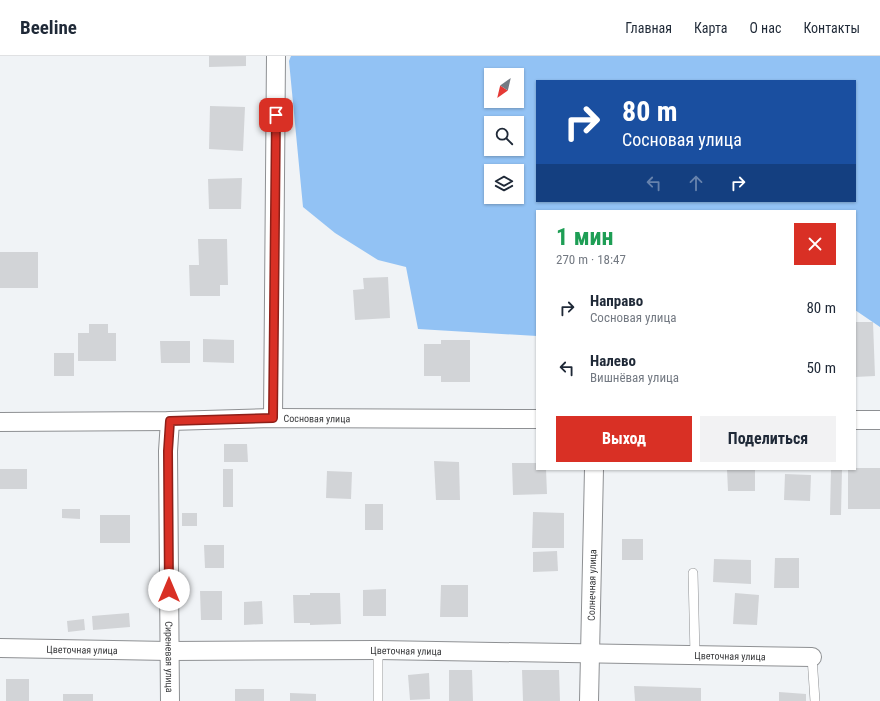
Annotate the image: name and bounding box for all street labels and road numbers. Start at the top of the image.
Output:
street label: Сосновая улица [284,413,350,424]
street label: Солнечная улица [586,549,598,621]
street label: Сиреневая улица [163,621,175,693]
street label: Цветочная улица [46,644,118,656]
street label: Цветочная улица [370,645,442,657]
street label: Цветочная улица [694,650,766,662]

